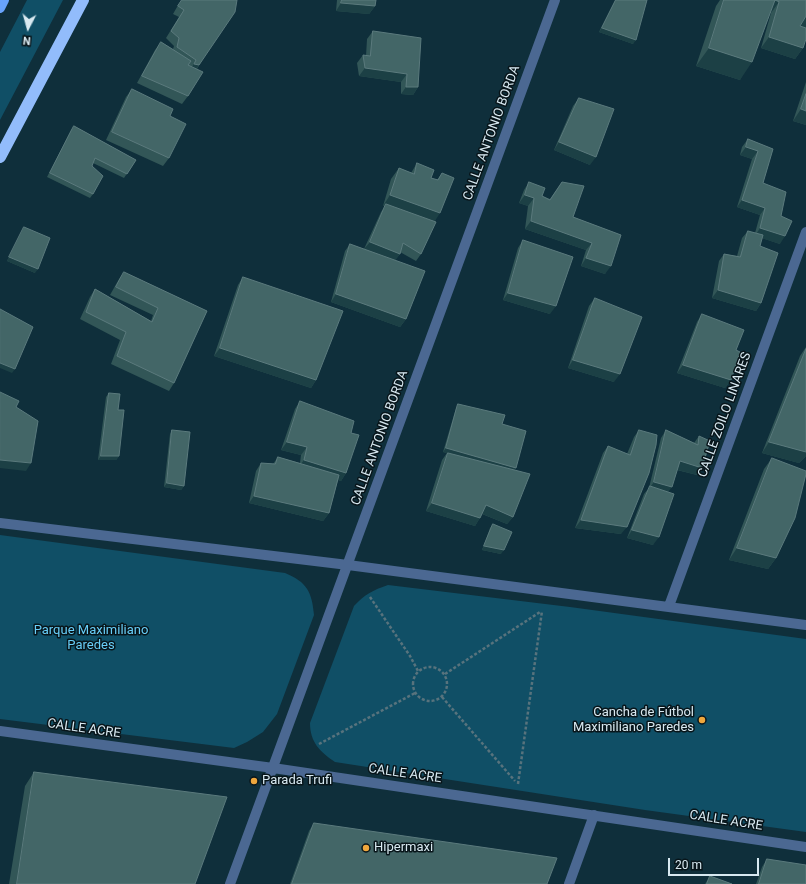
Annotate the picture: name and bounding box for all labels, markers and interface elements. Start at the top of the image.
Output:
north arrow [8,8,48,48]
text: N [22,34,31,47]
street label: CALLE ANTONIO BORDA [460,63,524,203]
street label: CALLE ZOILO LINARES [695,350,755,480]
street label: CALLE ANTONIO BORDA [348,368,412,508]
park label: Parque Maximiliano Paredes [34,623,148,654]
place label: Cancha de Fútbol Maximiliano Paredes [573,705,694,736]
marker: Cancha de Fútbol Maximiliano Paredes [697,715,707,725]
street label: CALLE ACRE [46,716,122,742]
street label: CALLE ACRE [367,761,443,787]
place label: Parada Trufi [262,773,332,789]
marker: Parada Trufi [249,776,259,786]
street label: CALLE ACRE [688,808,764,834]
place label: Hipermaxi [374,840,433,856]
marker: Hipermaxi [361,843,371,853]
scale bar [670,850,761,876]
text: 20 m [675,858,702,872]

